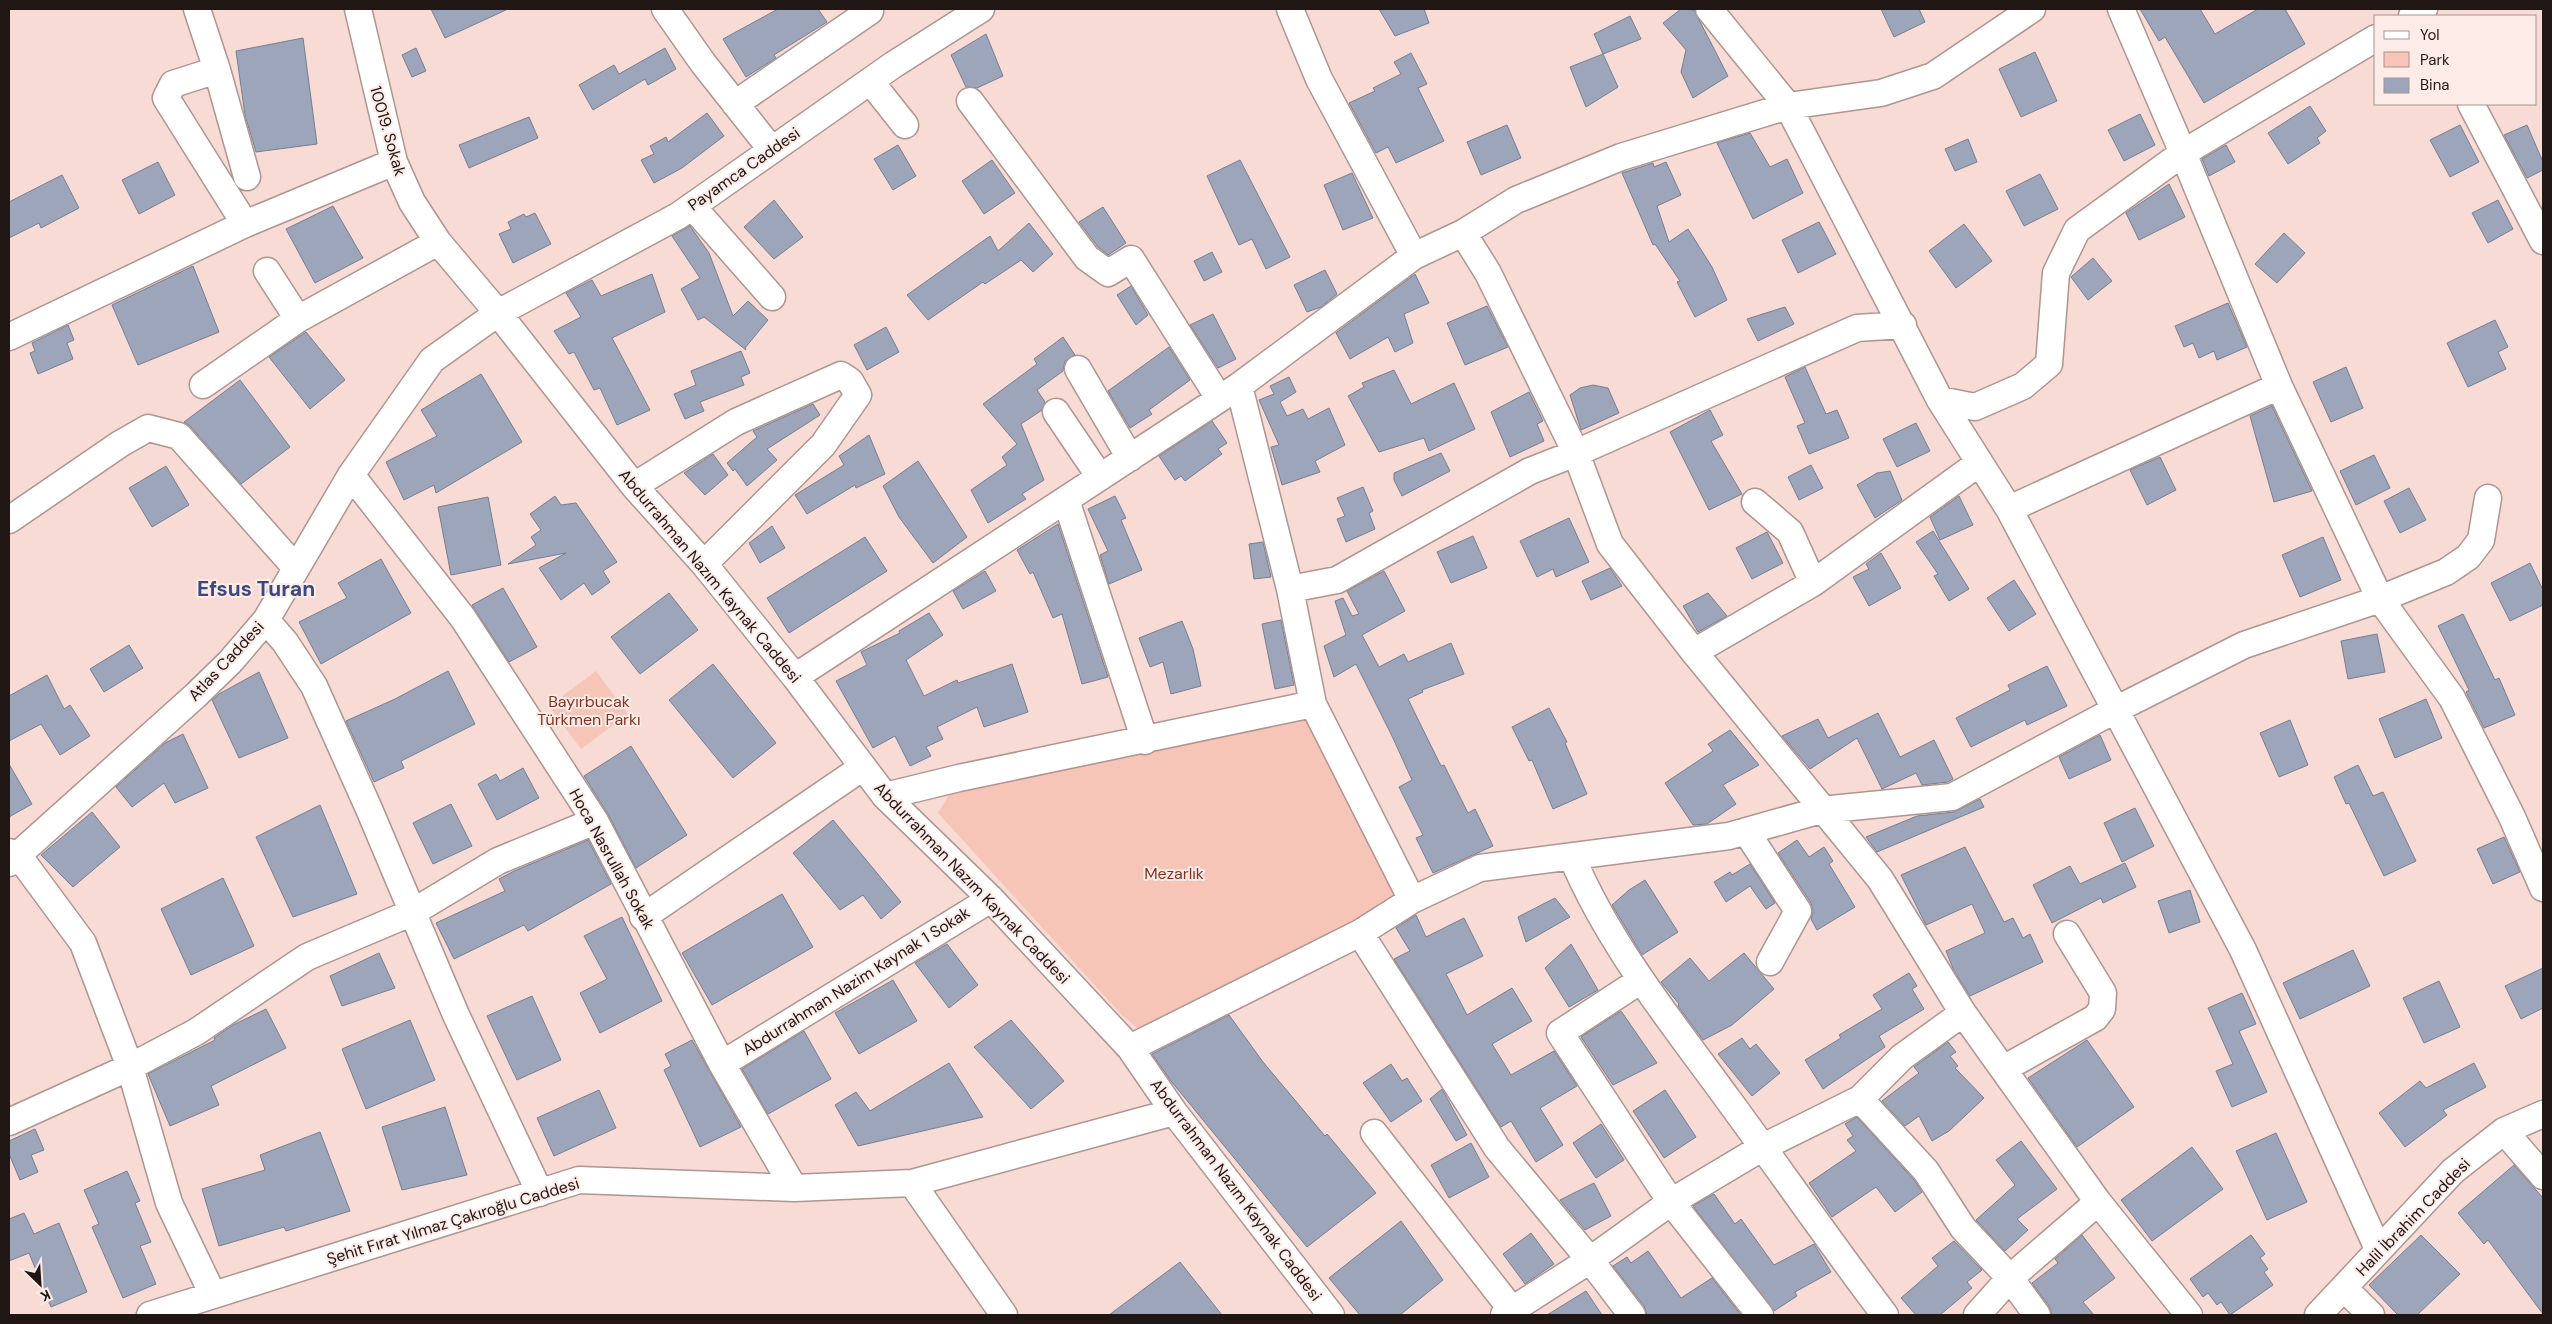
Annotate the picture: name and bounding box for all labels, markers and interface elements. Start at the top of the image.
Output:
legend [2374,15,2537,105]
text: Yol [2420,25,2440,45]
text: Park [2420,50,2450,70]
text: Bina [2420,75,2449,95]
street label: 10019. Sokak [365,84,411,178]
street label: Payamca Caddesi [684,123,804,215]
street label: Abdurrahman Nazım Kaynak Caddesi [614,465,806,687]
district label: Efsus Turan [197,575,315,603]
street label: Atlas Caddesi [184,617,268,705]
park label: Bayırbucak Türkmen Parkı [537,691,641,730]
street label: Abdurrahman Nazım Kaynak Caddesi [870,778,1074,988]
street label: Hoca Nasrullah Sokak [564,785,660,933]
park label: Mezarlık [1144,863,1204,884]
street label: Abdurrahman Nazim Kaynak 1 Sokak [738,902,974,1060]
street label: Abdurrahman Nazım Kaynak Caddesi [1145,1075,1327,1305]
street label: Halil İbrahim Caddesi [2351,1154,2475,1280]
street label: Şehit Fırat Yılmaz Çakıroğlu Caddesi [324,1173,582,1269]
north arrow [15,1259,65,1309]
text: K [38,1286,53,1306]

